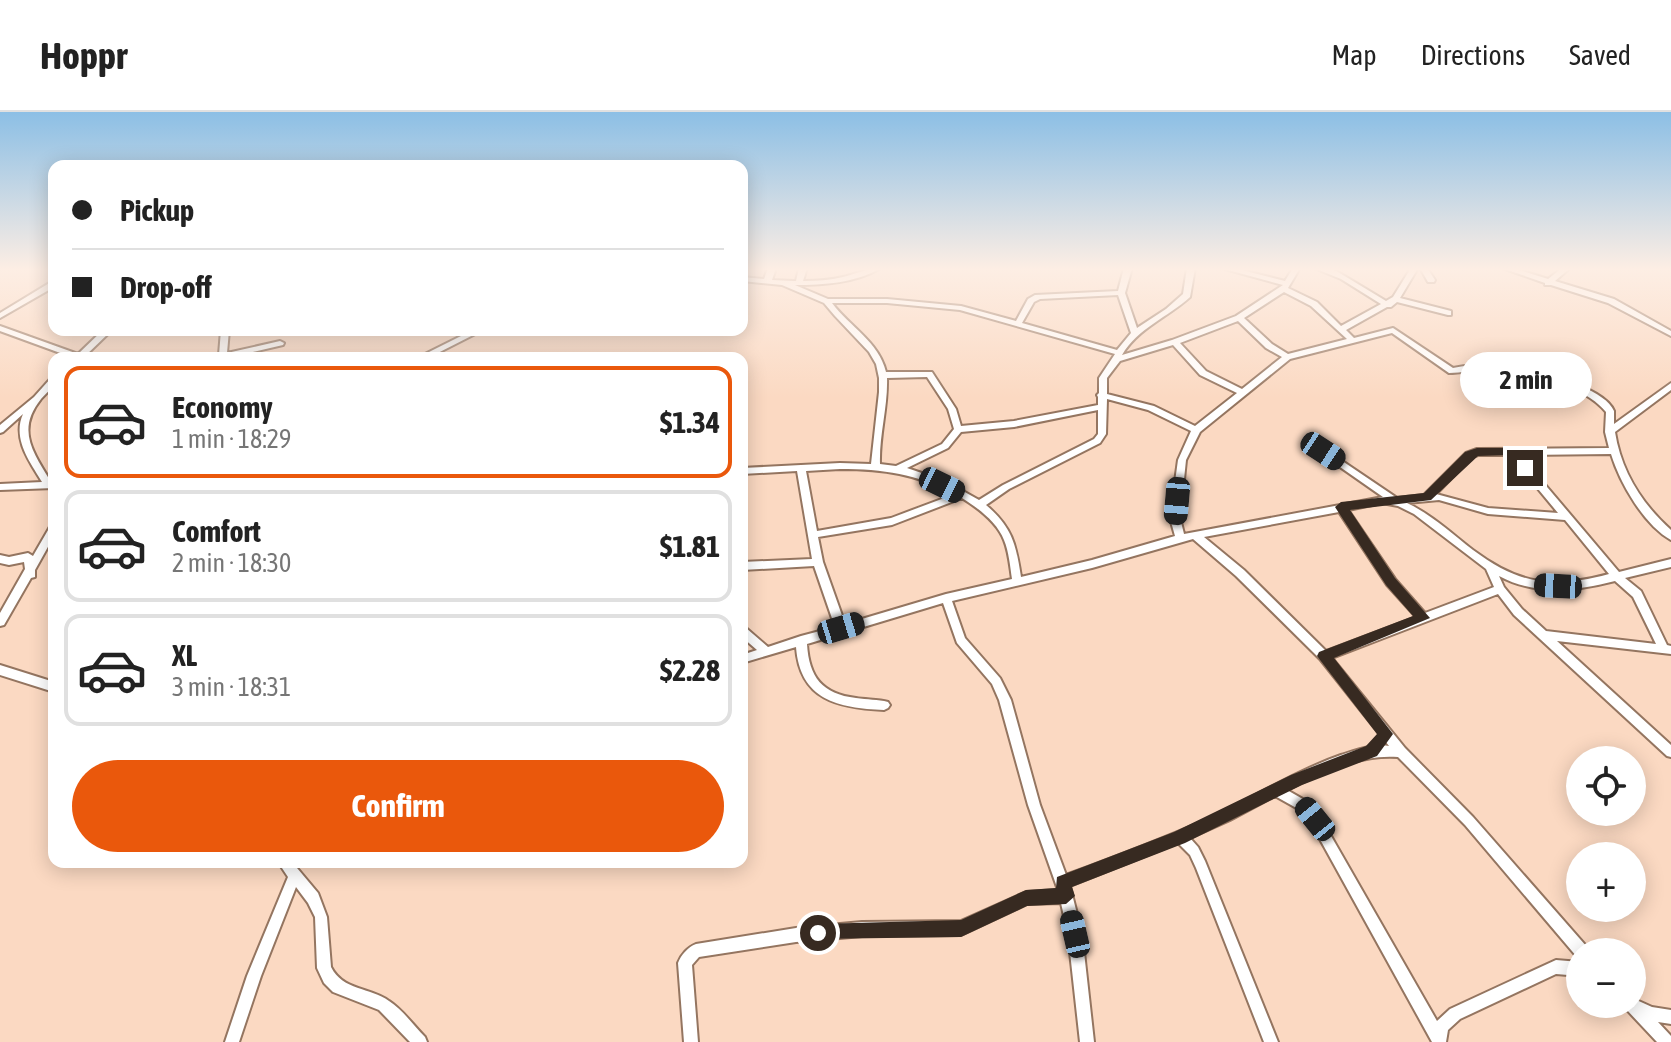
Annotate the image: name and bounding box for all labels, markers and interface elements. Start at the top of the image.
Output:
text: Hoppr [40,34,127,77]
text: Map [1332,39,1377,71]
text: Directions [1421,39,1525,71]
text: Saved [1569,39,1631,71]
text: Pickup [120,193,194,227]
text: Drop-off [120,270,212,304]
callout: 2 min [1459,352,1591,408]
text: 2 min [1499,365,1553,395]
icon: car [76,386,148,458]
text: Economy [172,390,273,424]
text: $1.34 [660,405,720,439]
text: 1 min · 18:29 [172,424,291,454]
car [1296,428,1350,474]
route end [1507,450,1543,486]
car [915,464,969,506]
car [1163,476,1191,526]
icon: car [76,510,148,582]
text: Comfort [172,514,261,548]
text: $1.81 [660,529,720,563]
text: 2 min · 18:30 [172,548,291,578]
car [1533,573,1583,599]
car [815,610,867,646]
icon: car [76,634,148,706]
text: XL [172,638,197,672]
text: $2.28 [660,653,720,687]
text: 3 min · 18:31 [172,672,291,702]
map controls [1566,746,1646,1018]
button: locate [1566,746,1646,826]
button: Confirm [72,760,724,852]
car [1291,793,1339,845]
button: + [1566,842,1646,922]
car [1058,908,1092,960]
route start [800,915,836,951]
button: − [1566,938,1646,1018]

